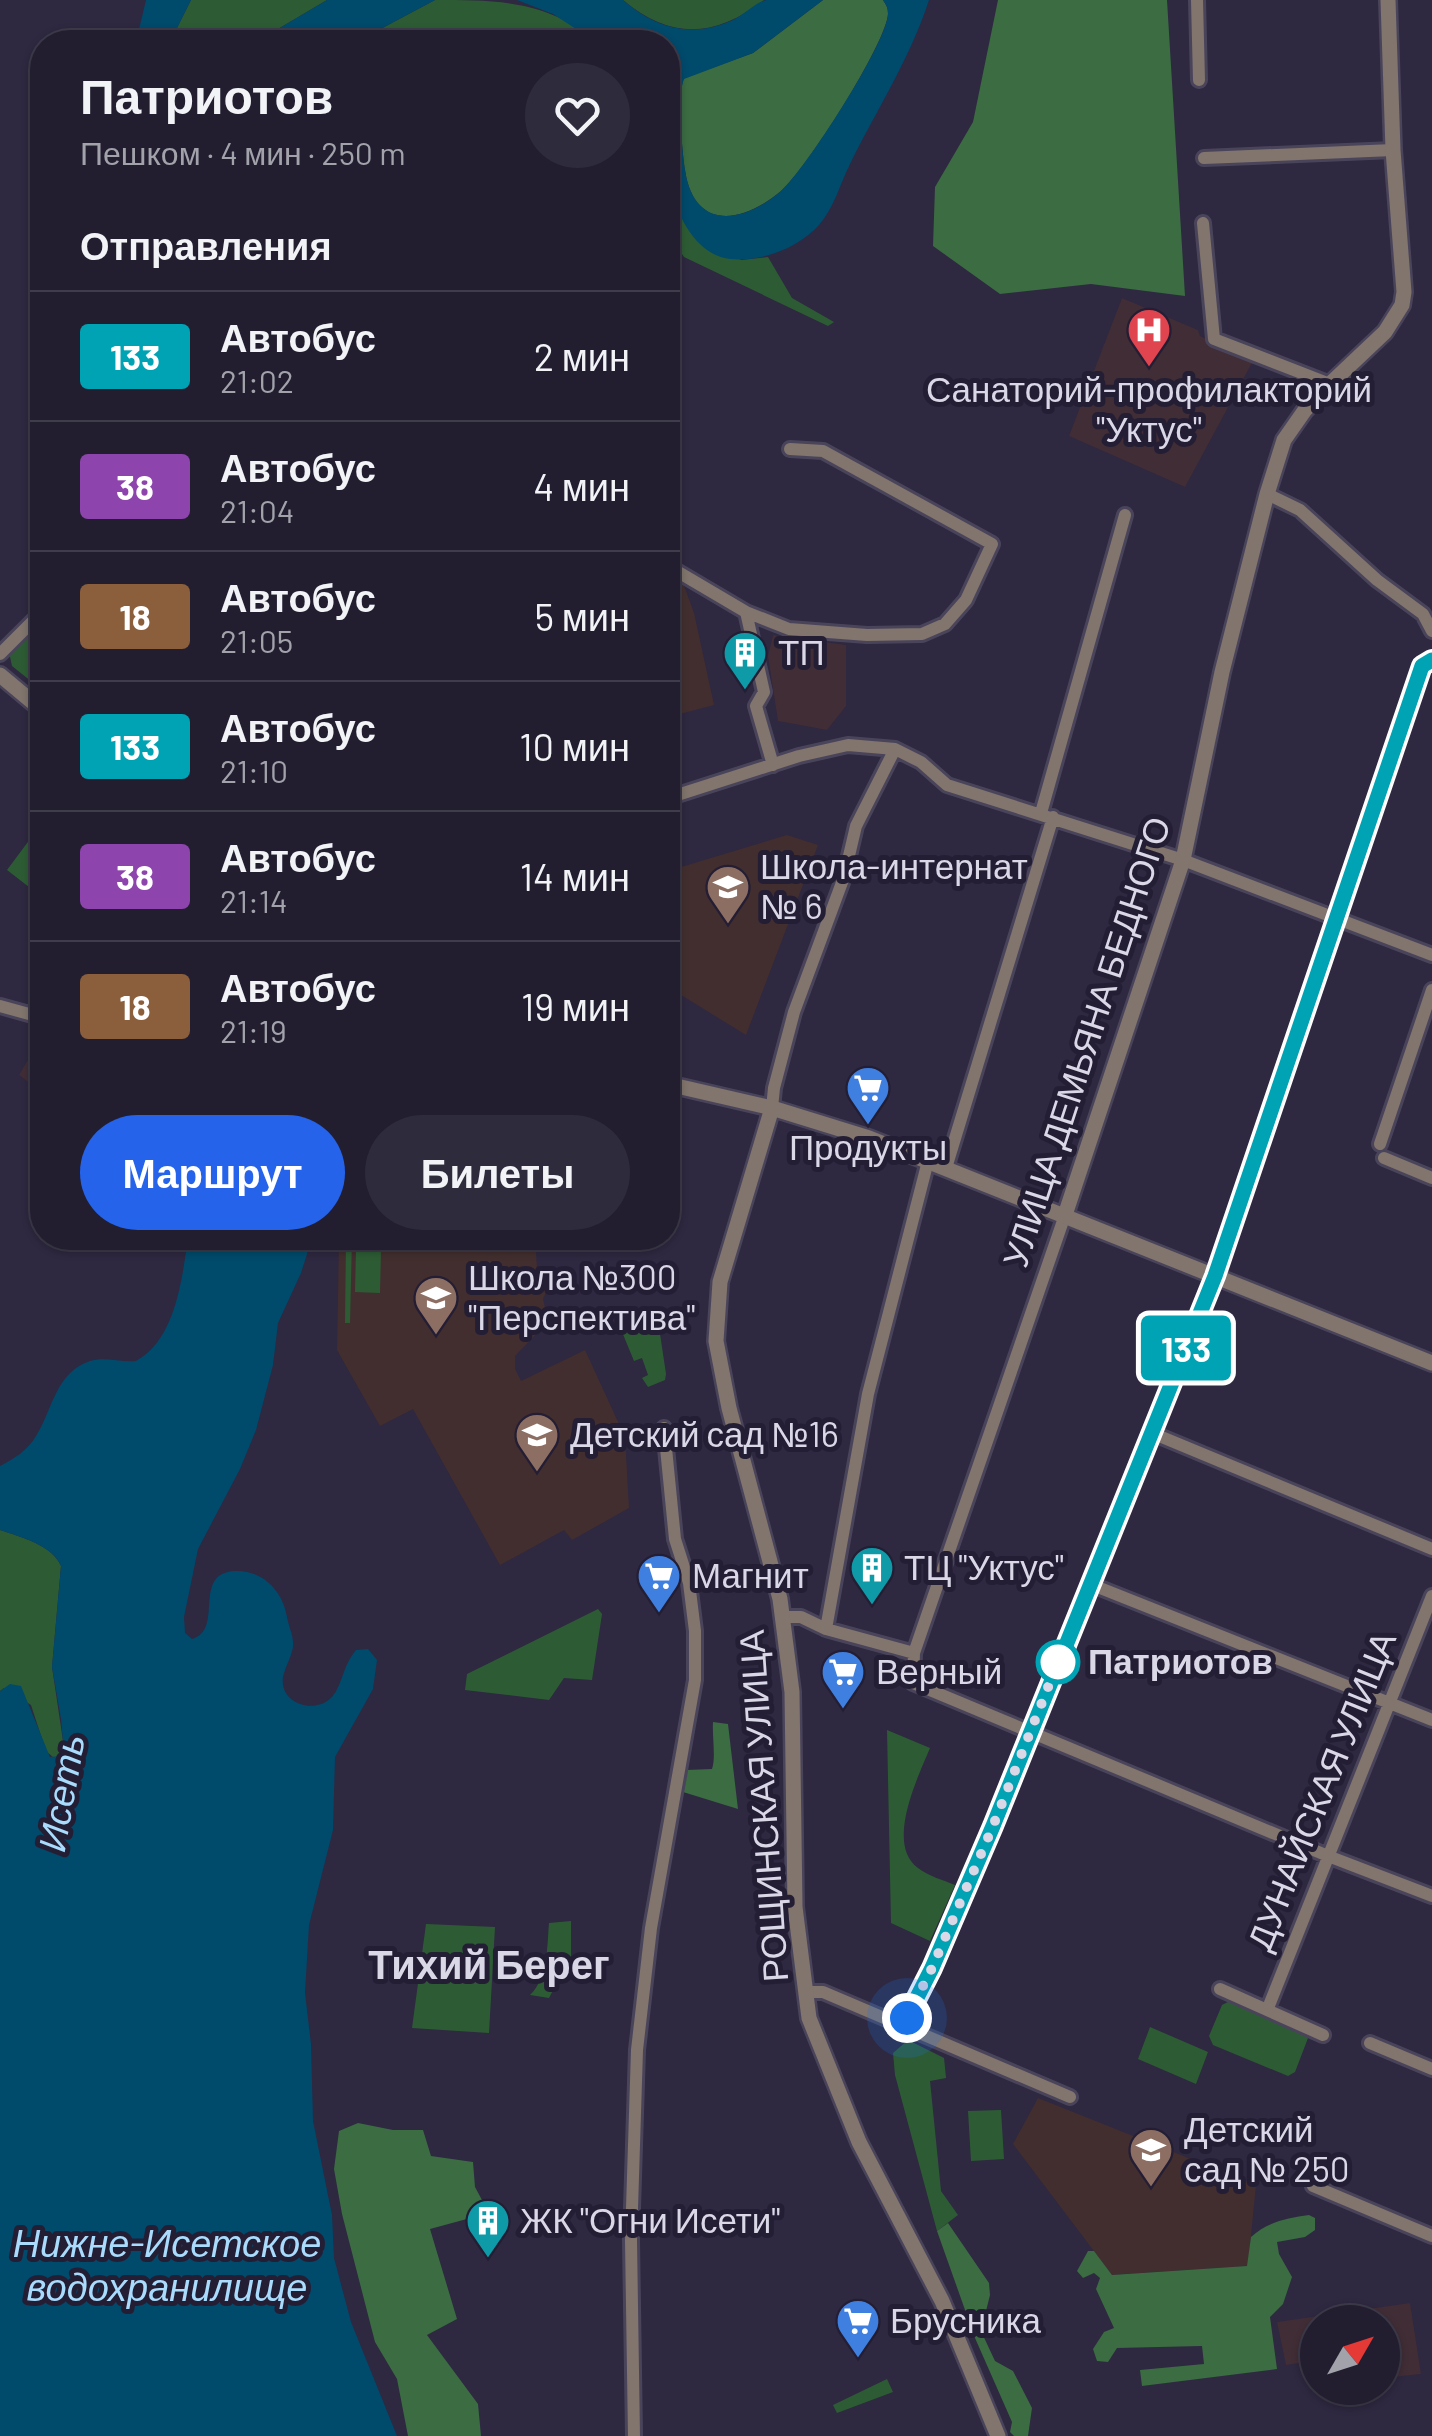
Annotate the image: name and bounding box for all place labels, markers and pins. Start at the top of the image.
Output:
hospital icon: Санаторий-профилакторий "Уктус" [1126,307,1172,368]
place label: Санаторий-профилакторий "Уктус" [926,367,1372,449]
building icon: ТП [722,630,768,691]
place label: ТП [778,630,825,672]
place label: Школа-интернат № 6 [760,844,1028,926]
school or university icon: Школа-интернат № 6 [705,864,751,925]
supermarket icon: Продукты [845,1065,891,1126]
place label: Продукты [789,1125,947,1167]
place label: Школа №300 "Перспектива" [468,1255,695,1337]
school or university icon: Школа №300 "Перспектива" [413,1275,459,1336]
school or university icon: Детский сад №16 [514,1412,560,1473]
place label: Детский сад №16 [570,1412,839,1454]
building icon: ТЦ "Уктус" [849,1545,895,1606]
place label: ТЦ "Уктус" [904,1545,1064,1587]
supermarket icon: Магнит [636,1553,682,1614]
place label: Магнит [692,1553,809,1595]
place label: Патриотов [1088,1639,1273,1681]
marker: Патриотов [1037,1641,1079,1683]
supermarket icon: Верный [820,1649,866,1710]
place label: Верный [876,1649,1002,1691]
place label: Детский сад № 250 [1184,2107,1349,2189]
school or university icon: Детский сад № 250 [1128,2127,1174,2188]
building icon: ЖК "Огни Исети" [465,2198,511,2259]
place label: ЖК "Огни Исети" [520,2198,781,2240]
supermarket icon: Брусника [835,2298,881,2359]
place label: Брусника [890,2298,1042,2340]

